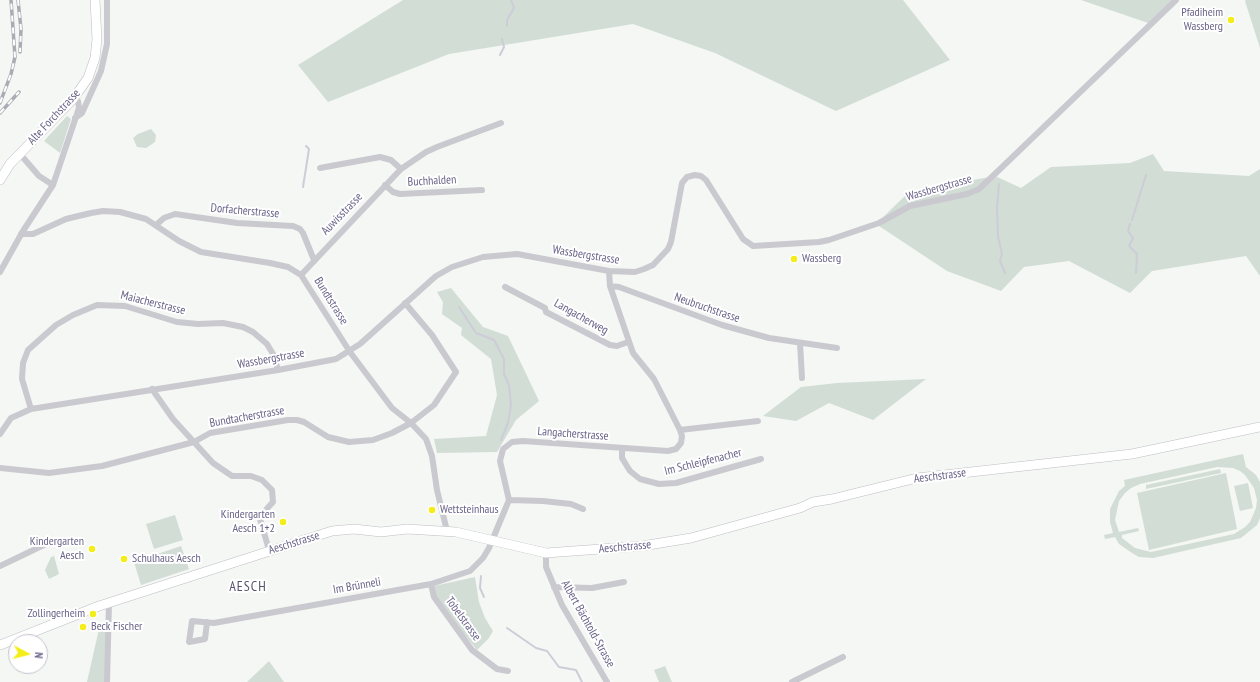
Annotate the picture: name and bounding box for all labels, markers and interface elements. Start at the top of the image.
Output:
place label: Pfadiheim Wassberg [1181,6,1223,34]
marker: Pfadiheim Wassberg [1226,15,1236,25]
street label: Alte Forchstrasse [25,86,83,148]
street label: Wassbergstrasse [904,172,974,204]
street label: Buchhalden [407,173,457,189]
street label: Auwisstrasse [318,190,366,238]
street label: Dorfacherstrasse [210,201,280,221]
street label: Wassbergstrasse [551,243,621,267]
place label: Wassberg [802,252,841,266]
marker: Wassberg [789,254,799,264]
street label: Bundtstrasse [311,275,351,327]
street label: Maiacherstrasse [119,288,187,318]
street label: Neubruchstrasse [672,290,742,326]
street label: Langacherweg [551,296,611,338]
street label: Wassbergstrasse [236,346,306,372]
street label: Bundtacherstrasse [208,403,286,431]
street label: Langacherstrasse [537,424,609,444]
street label: Im Schleipfenacher [663,445,743,479]
street label: Aeschstrasse [913,466,967,486]
place label: Wettsteinhaus [440,503,499,517]
marker: Wettsteinhaus [427,505,437,515]
place label: Kindergarten Aesch 1+2 [221,508,275,536]
marker: Kindergarten Aesch 1+2 [278,517,288,527]
street label: Aeschstrasse [267,528,321,558]
place label: Kindergarten Aesch [30,535,84,563]
street label: Aeschstrasse [598,538,652,556]
marker: Kindergarten Aesch [87,544,97,554]
place label: Schulhaus Aesch [132,552,201,566]
marker: Schulhaus Aesch [119,554,129,564]
street label: Im Brünneli [332,575,382,597]
street label: Albert Bächtold-Strasse [558,578,618,670]
district label: AESCH [229,579,267,595]
street label: Tobelstrasse [442,594,484,644]
place label: Zollingerheim [27,607,85,621]
marker: Zollingerheim [88,609,98,619]
place label: Beck Fischer [91,620,142,634]
marker: Beck Fischer [78,622,88,632]
north arrow [8,634,48,674]
text: N [32,652,46,659]

